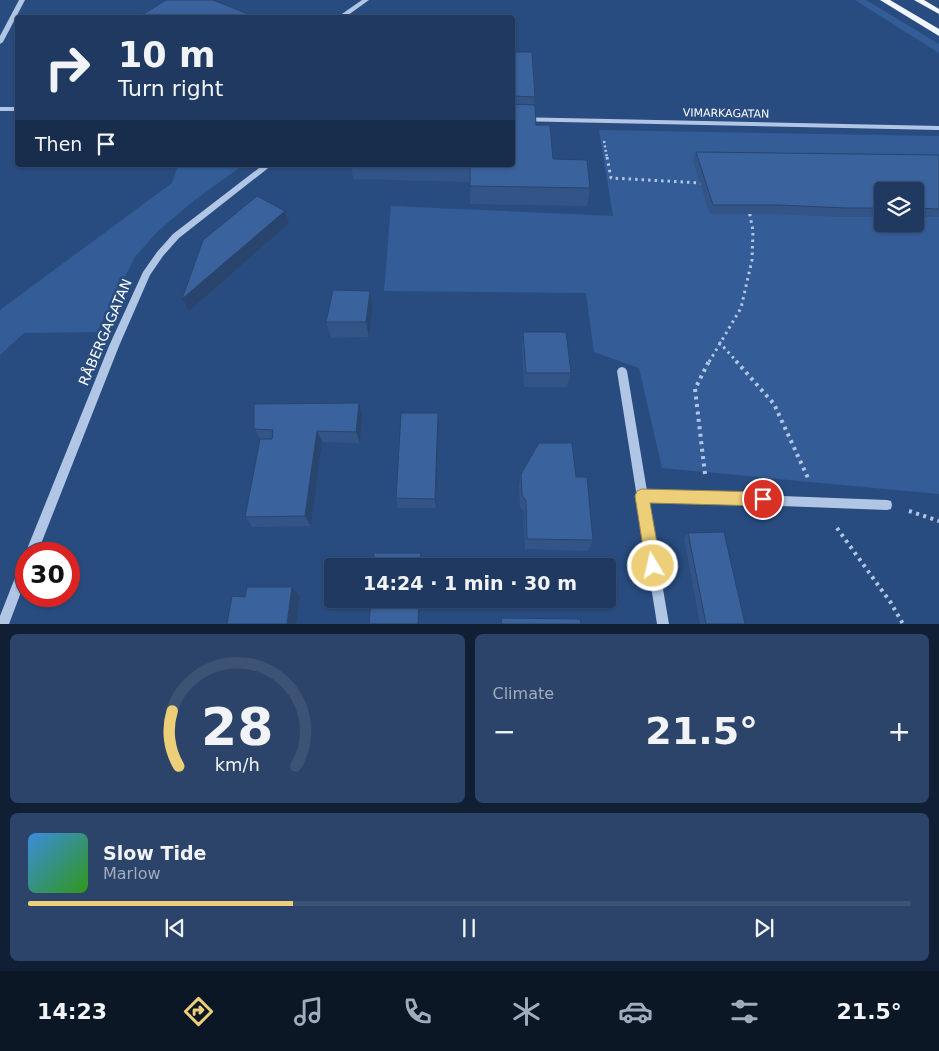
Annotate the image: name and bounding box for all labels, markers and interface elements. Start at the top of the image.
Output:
icon: right [35,35,100,100]
text: 10 m [118,35,215,75]
text: Turn right [118,76,223,101]
street label: VIMARKAGATAN [683,106,769,121]
icon: arrive [92,130,120,158]
text: Then [35,133,82,155]
map controls [874,182,924,232]
button: layers [874,182,924,232]
street label: RÅBERGAGATAN [75,276,135,388]
pin [742,478,784,520]
icon: arrive [749,485,777,513]
position arrow [626,539,678,591]
speed limit sign: 30 [15,542,80,607]
text: 14:24 · 1 min · 30 m [363,572,577,594]
text: Climate [493,684,554,703]
text: 28 [201,697,273,757]
text: 21.5° [645,709,758,753]
text: − [493,715,516,748]
text: + [888,715,911,748]
text: km/h [215,754,260,775]
text: Slow Tide [103,842,206,864]
text: Marlow [103,864,161,883]
icon: previous [161,914,189,942]
icon: pause [455,914,483,942]
icon: next [750,914,778,942]
icon: directions [181,994,216,1029]
icon: music [291,994,326,1029]
icon: phone [400,994,435,1029]
icon: climate [509,994,544,1029]
icon: car [618,994,653,1029]
icon: filters [727,994,762,1029]
text: 14:23 [37,999,107,1024]
text: 21.5° [837,999,902,1024]

